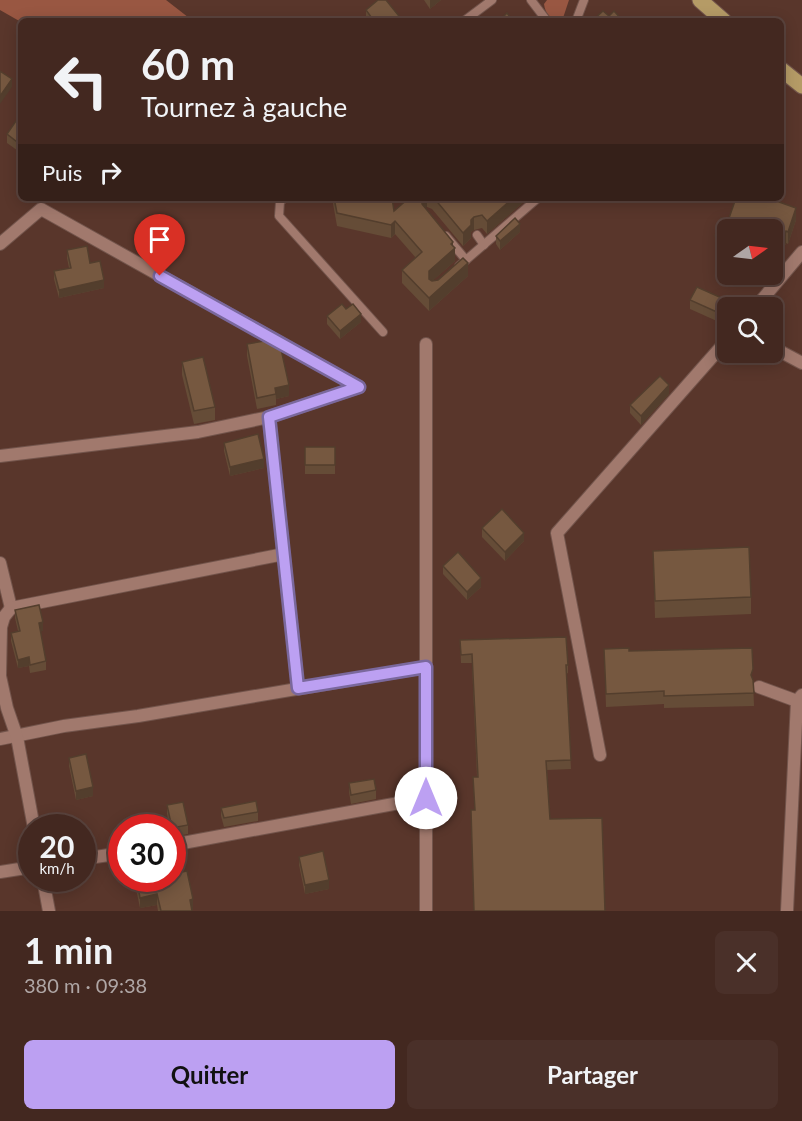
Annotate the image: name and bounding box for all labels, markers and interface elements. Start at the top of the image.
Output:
text: 60 m [141,39,235,89]
icon: left [42,42,120,120]
text: Tournez à gauche [141,90,347,123]
icon: right [94,156,127,189]
text: Puis [42,159,82,186]
pin [134,214,185,276]
north arrow [717,219,783,285]
map controls [717,219,783,363]
icon: arrive [143,223,176,256]
button: search [717,297,783,363]
position arrow [394,766,458,830]
speed limit sign: 30 [108,814,186,892]
text: 20 [40,828,74,864]
text: km/h [39,859,75,877]
text: 1 min [24,928,113,972]
button: close [715,931,778,994]
text: 380 m · 09:38 [24,973,147,997]
button: Quitter [24,1040,395,1109]
button: Partager [407,1040,778,1109]

